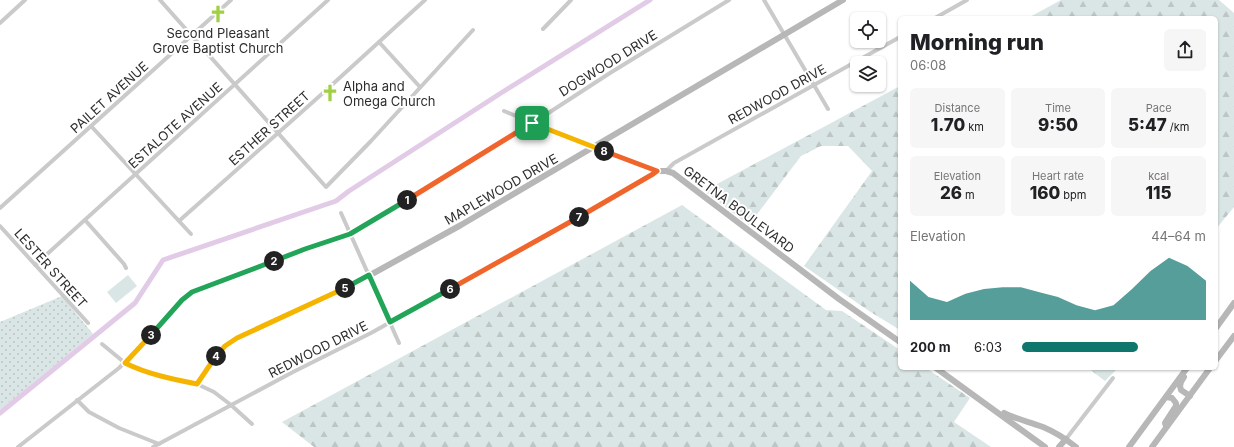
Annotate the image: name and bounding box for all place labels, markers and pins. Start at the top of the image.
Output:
church icon: Second Pleasant Grove Baptist Church [208,4,228,24]
place label: Second Pleasant Grove Baptist Church [153,25,283,56]
place label: Alpha and Omega Church [343,78,436,109]
church icon: Alpha and Omega Church [320,83,340,103]
pin [515,106,549,140]
pin: 8 [594,141,614,161]
pin: 1 [397,190,417,210]
pin: 7 [569,207,589,227]
pin: 2 [264,251,284,271]
pin: 5 [335,278,355,298]
pin: 6 [440,279,460,299]
pin: 3 [141,325,161,345]
pin: 4 [206,346,226,366]

